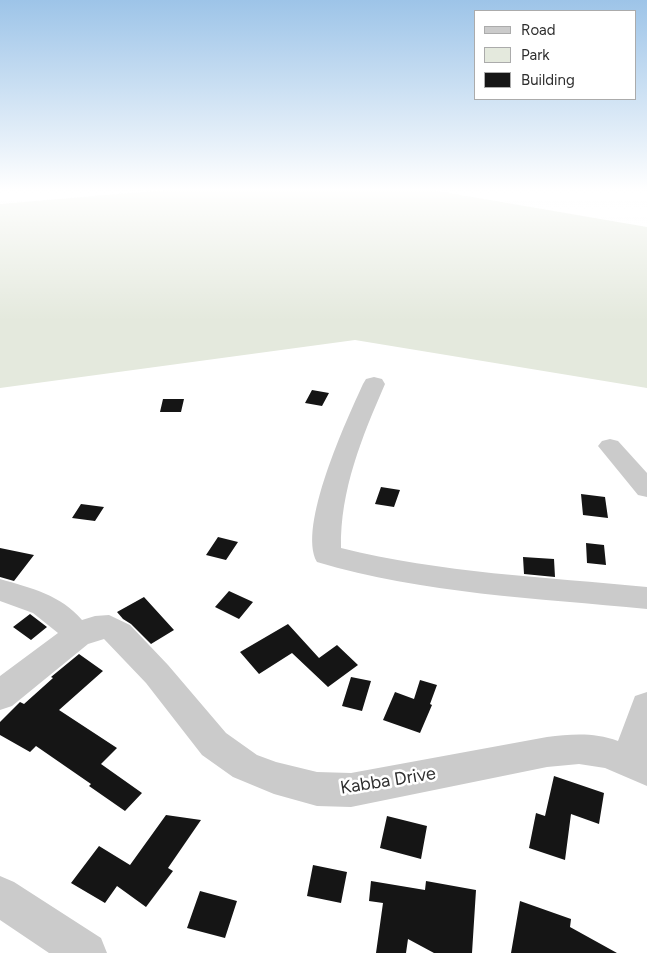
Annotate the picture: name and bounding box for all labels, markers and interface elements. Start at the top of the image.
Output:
legend [474,10,637,100]
text: Road [521,21,556,39]
text: Park [521,46,550,64]
text: Building [521,71,575,89]
street label: Kabba Drive [339,763,437,799]

